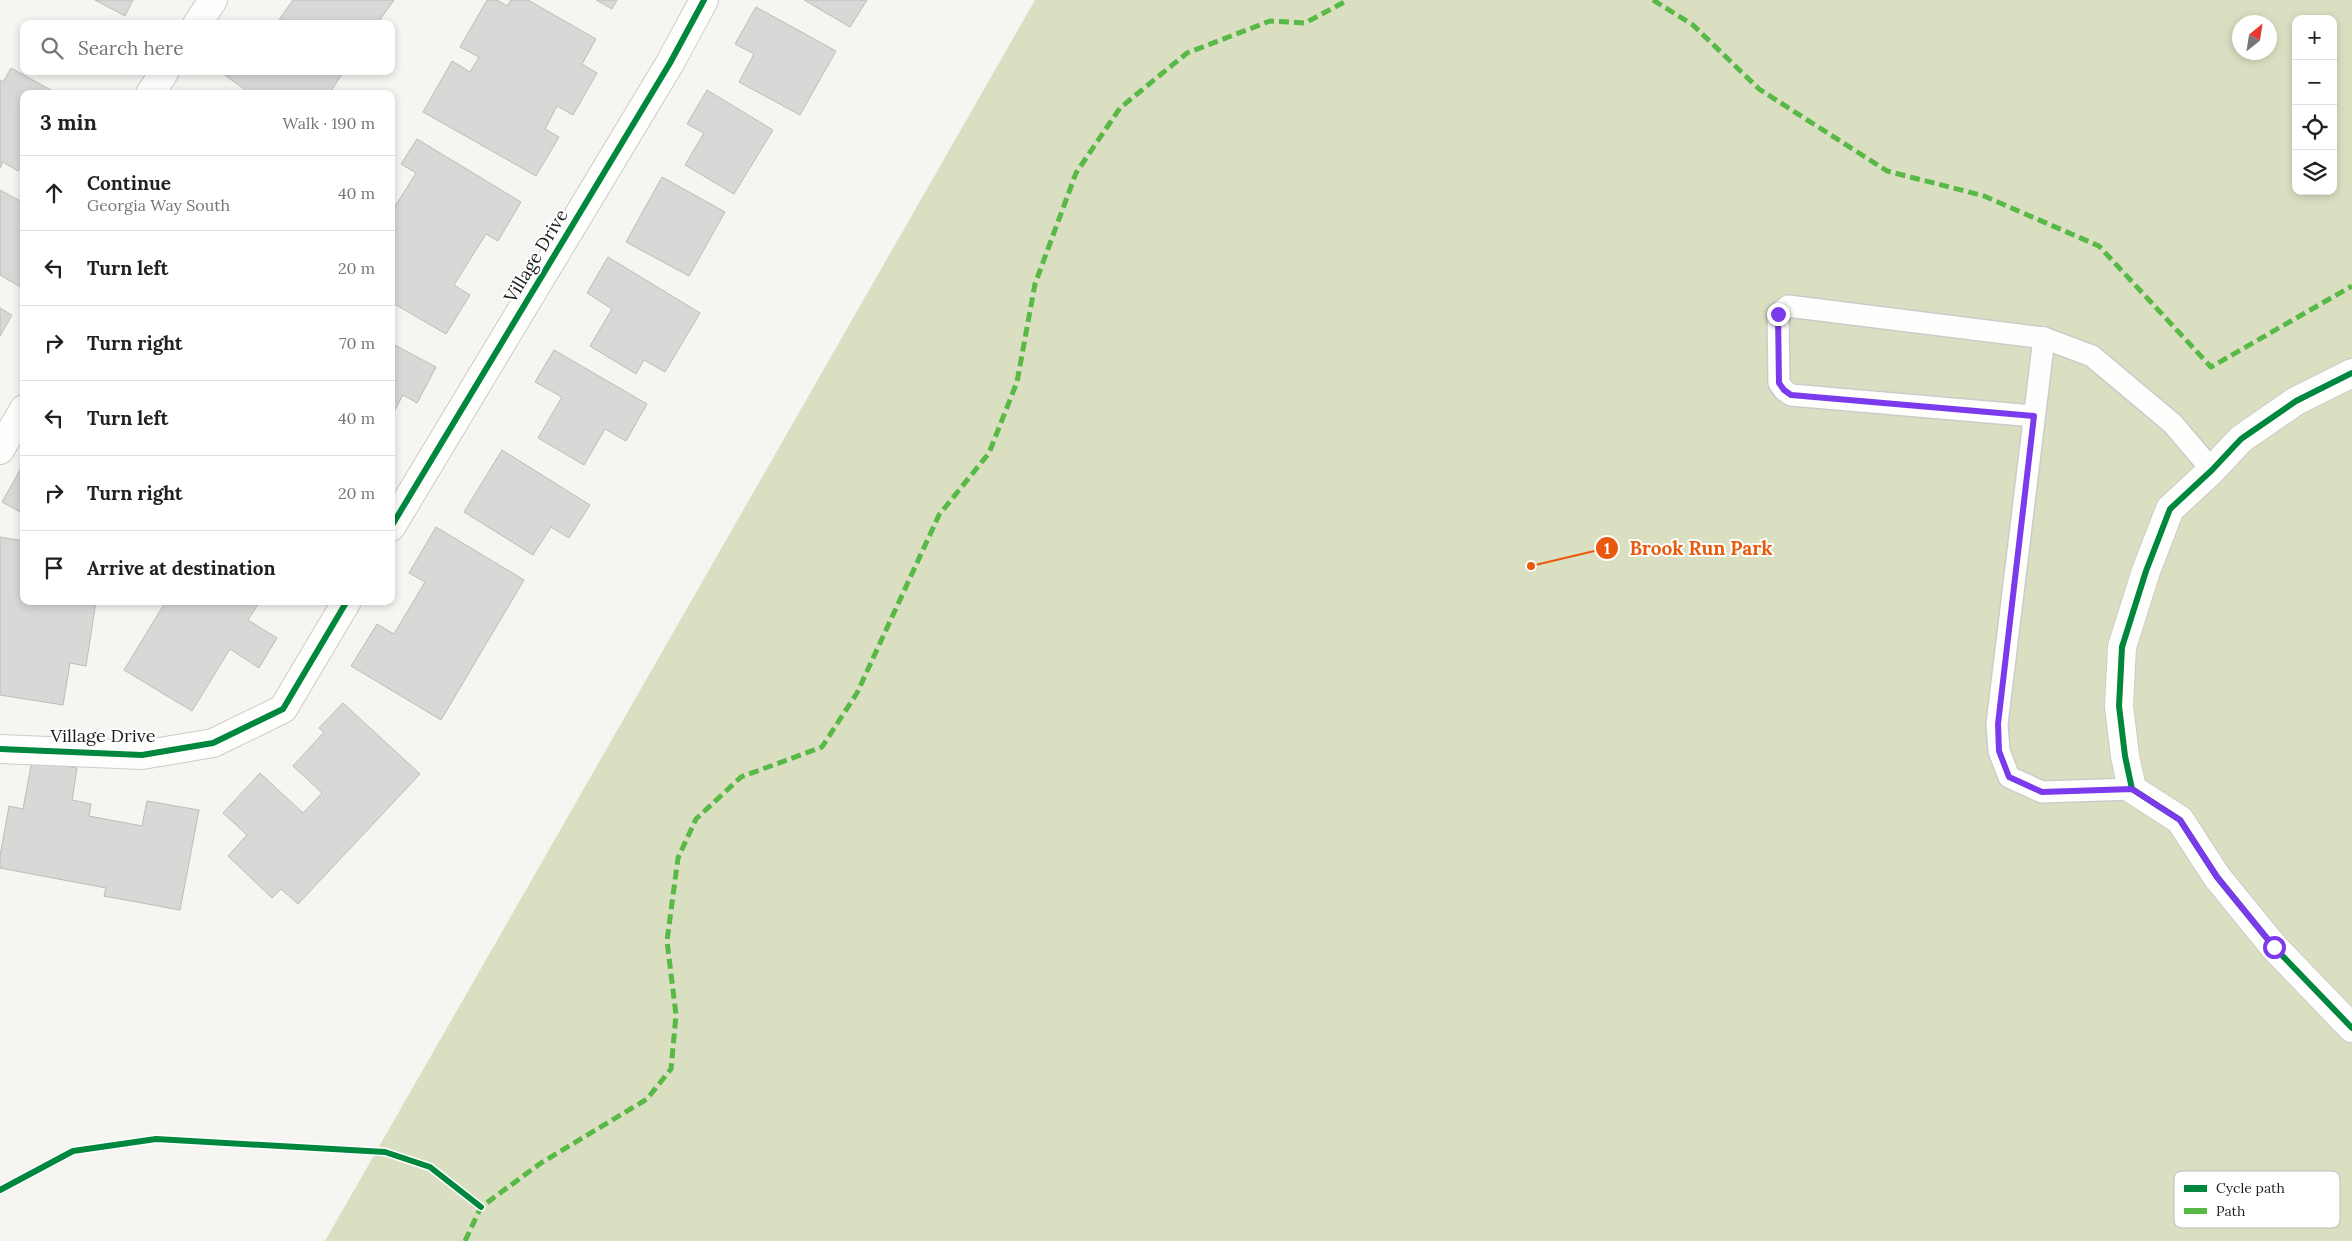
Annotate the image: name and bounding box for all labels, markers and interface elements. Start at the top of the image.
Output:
north arrow [2232,15,2277,60]
map controls [2292,15,2337,195]
button: + [2292,15,2337,60]
search box [20,20,395,75]
icon: search [38,34,66,62]
text: Search here [78,36,184,60]
button: − [2292,60,2337,105]
button: locate [2292,105,2337,150]
text: 3 min [40,109,97,136]
text: Walk · 190 m [283,113,375,133]
button: layers [2292,150,2337,195]
text: Continue [87,171,171,195]
icon: ahead [40,179,68,207]
text: 40 m [338,183,375,203]
text: Georgia Way South [87,195,230,215]
street label: Village Drive [498,205,573,308]
icon: left [40,254,68,282]
text: Turn left [87,256,168,280]
text: 20 m [338,258,375,278]
route end [1767,303,1790,326]
icon: right [40,329,68,357]
text: Turn right [87,331,183,355]
text: 70 m [339,333,375,353]
icon: left [40,404,68,432]
text: Turn left [87,406,168,430]
text: 40 m [338,408,375,428]
icon: right [40,479,68,507]
text: Turn right [87,481,183,505]
text: 20 m [338,483,375,503]
callout: Brook Run Park [1595,531,1783,565]
text: Brook Run Park [1630,536,1772,560]
text: 1 [1604,539,1610,558]
icon: arrive [40,554,68,582]
text: Arrive at destination [87,556,276,580]
street label: Village Drive [50,724,156,747]
route start [2263,936,2286,959]
legend [2174,1171,2340,1228]
text: Cycle path [2216,1179,2285,1197]
text: Path [2216,1202,2245,1220]

